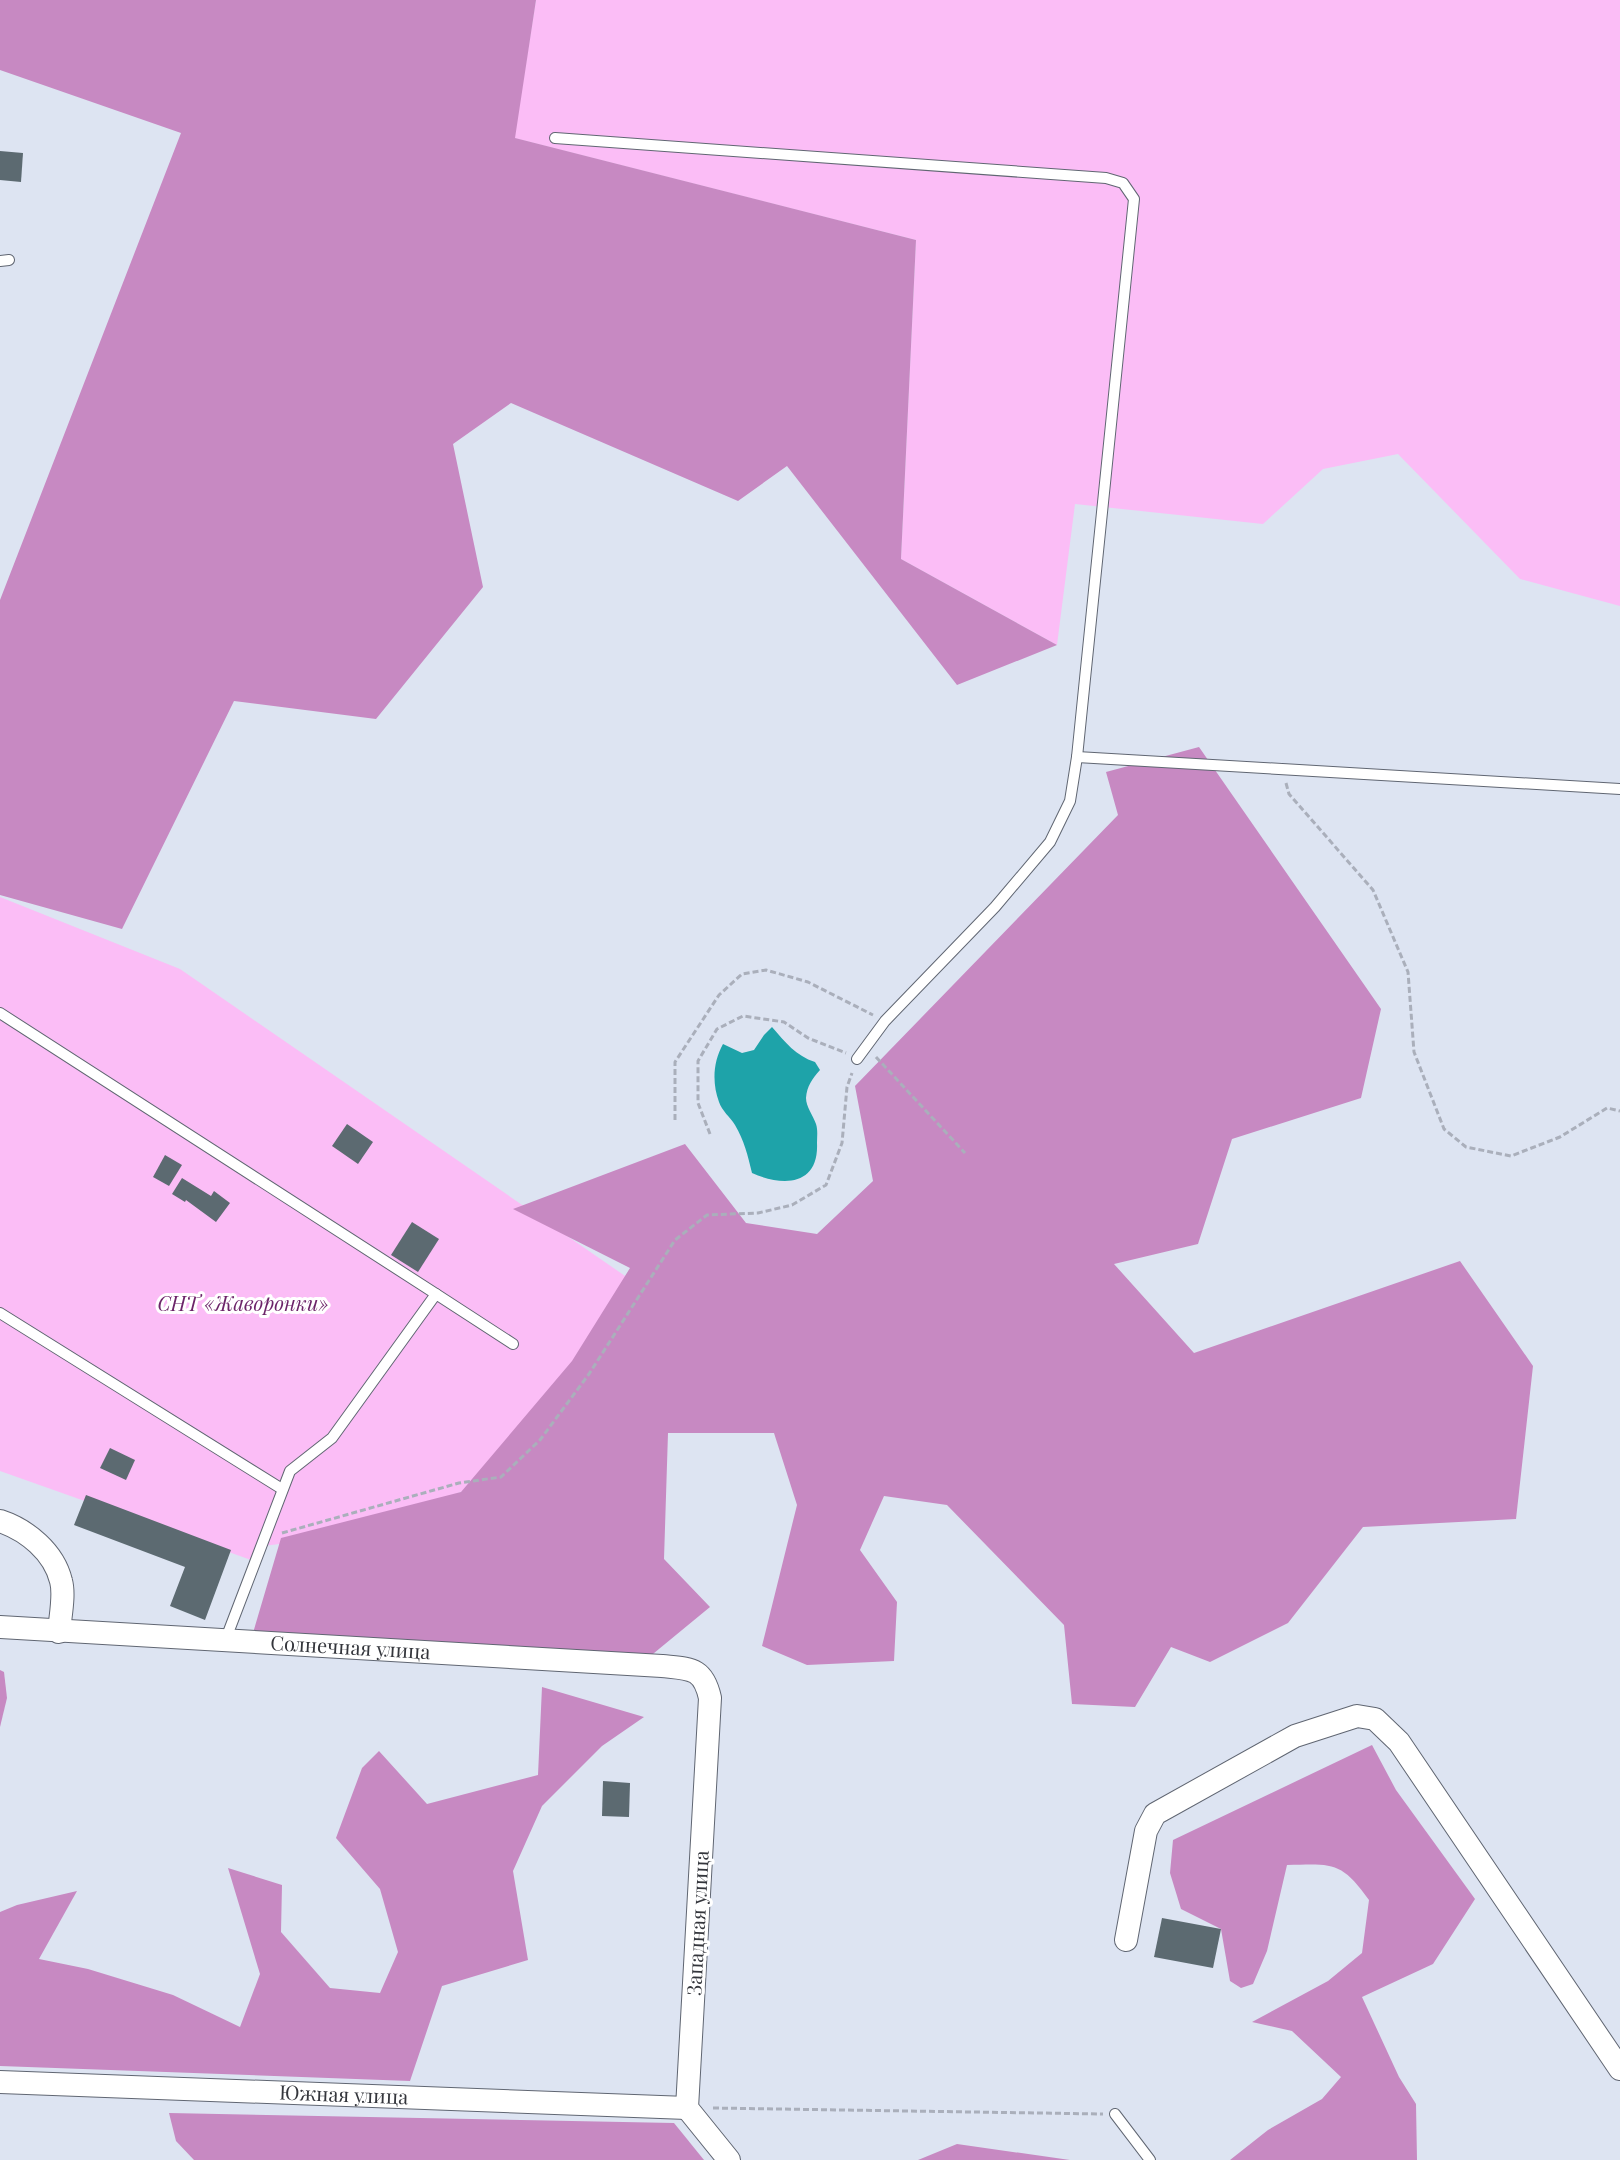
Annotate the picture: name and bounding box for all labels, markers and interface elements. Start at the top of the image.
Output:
park label: СНТ «Жаворонки» [157,1289,329,1316]
street label: Солнечная улица [270,1628,431,1664]
street label: Западная улица [679,1850,714,1996]
street label: Южная улица [279,2078,409,2109]

